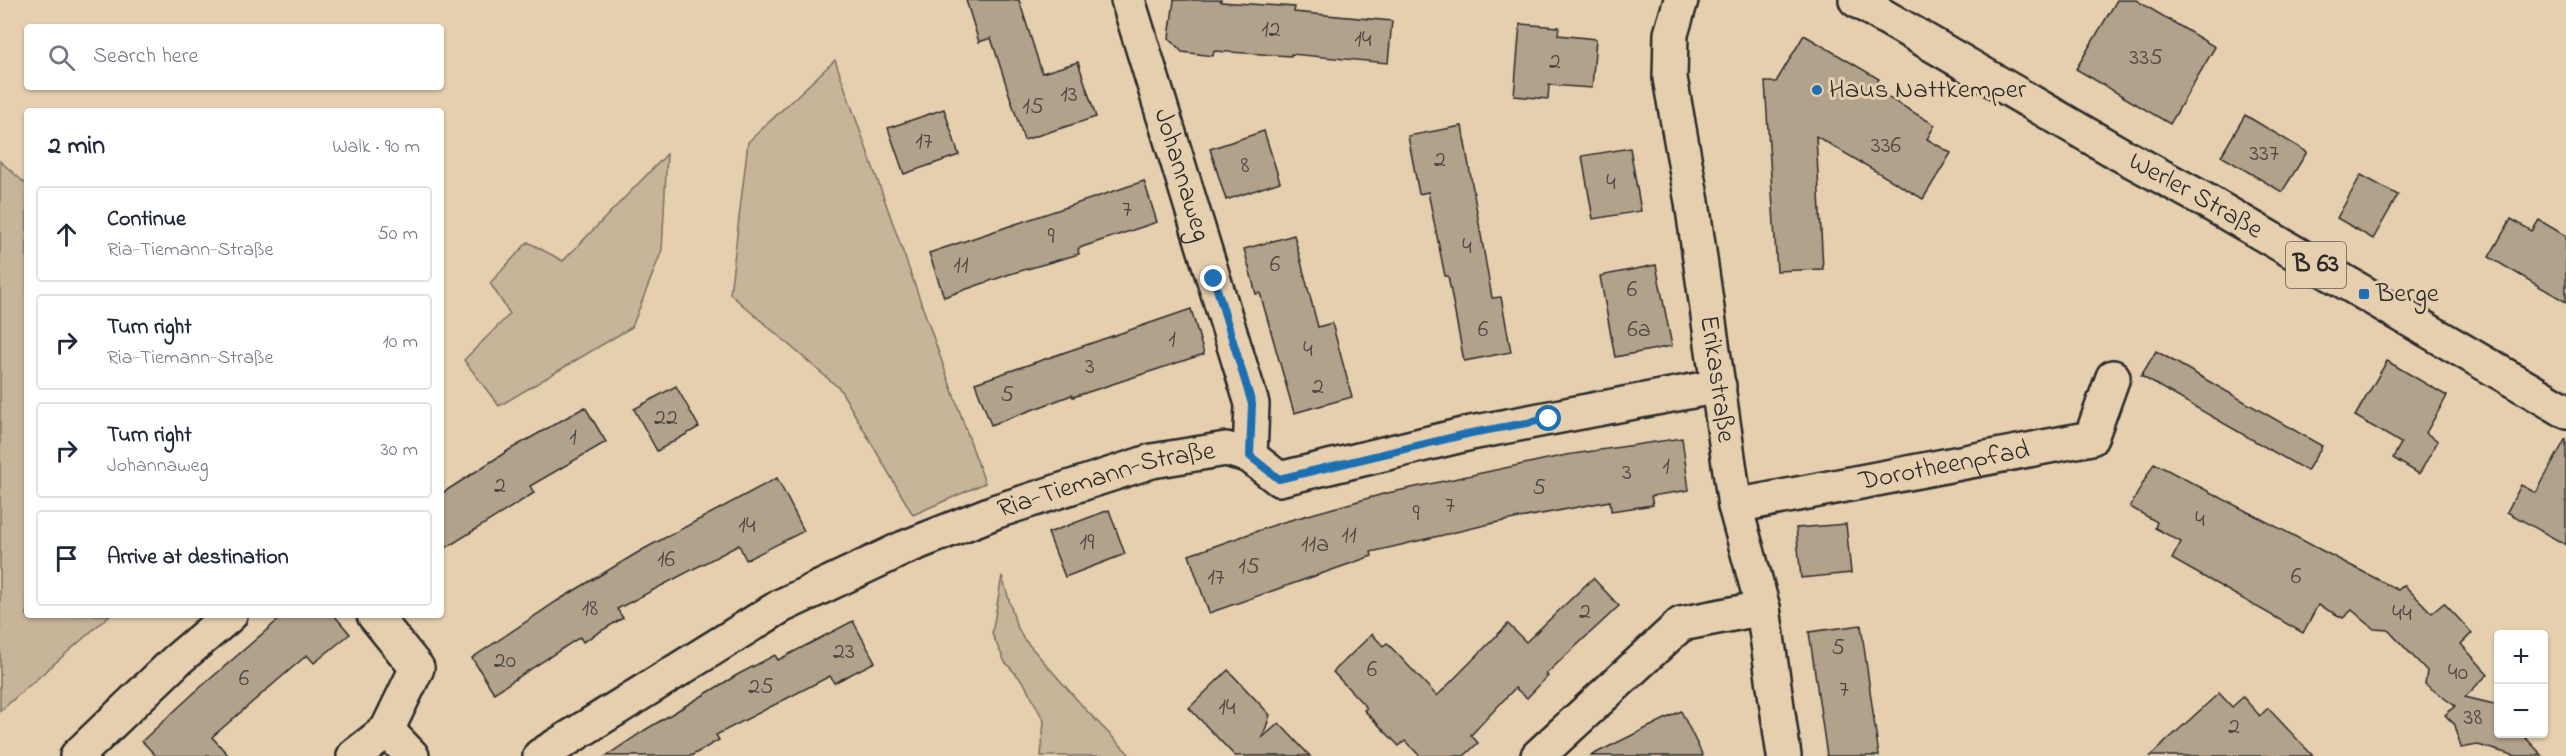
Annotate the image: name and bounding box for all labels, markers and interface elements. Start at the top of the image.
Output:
house number: 12 [1261,13,1281,48]
house number: 14 [1354,23,1372,58]
search box [24,24,444,90]
icon: search [45,41,78,74]
text: Search here [93,41,198,73]
house number: 335 [2129,41,2163,76]
house number: 2 [1549,45,1561,80]
place label: Haus Nattkemper [1829,71,2027,110]
house number: 13 [1060,78,1078,113]
marker: Haus Nattkemper [1810,83,1824,97]
house number: 15 [1022,90,1044,125]
street label: Johannaweg [1143,104,1220,246]
house number: 17 [915,125,933,160]
text: 2 min [48,128,105,166]
house number: 336 [1871,129,1902,164]
text: Walk · 90 m [332,133,420,162]
house number: 337 [2249,137,2279,172]
house number: 2 [1434,143,1446,178]
street label: Werler Straße [2121,143,2271,250]
house number: 8 [1241,149,1250,184]
house number: 4 [1606,166,1616,201]
house number: 7 [1122,193,1132,228]
text: Continue [107,204,186,236]
icon: ahead [50,218,83,251]
text: 50 m [377,220,418,249]
house number: 9 [1047,220,1055,255]
house number: 4 [1462,230,1472,265]
text: Ria-Tiemann-Straße [107,236,274,265]
road number: B 63 [2286,242,2346,288]
house number: 6 [1270,248,1281,283]
house number: 11 [953,249,969,284]
route end [1200,265,1226,291]
house number: 6 [1627,273,1638,308]
place label: Berge [2375,275,2440,314]
marker: Berge [2357,287,2371,301]
text: Turn right [107,312,192,344]
house number: 6 [1478,313,1489,348]
house number: 6a [1627,313,1651,348]
street label: Erikastraße [1689,313,1745,446]
house number: 1 [1168,323,1176,358]
icon: right [50,326,83,359]
text: 10 m [382,328,418,357]
house number: 4 [1303,333,1313,368]
text: Ria-Tiemann-Straße [107,344,274,373]
house number: 3 [1085,350,1095,385]
house number: 2 [1312,370,1324,405]
house number: 5 [1000,378,1014,413]
house number: 22 [654,401,678,436]
route start [1535,405,1561,431]
text: Turn right [107,420,192,452]
house number: 1 [569,421,577,456]
street label: Ria-Tiemann-Straße [993,431,1219,529]
street label: Dorotheenpfad [1855,431,2033,502]
icon: right [50,434,83,467]
text: 30 m [381,436,418,465]
house number: 1 [1662,450,1670,485]
text: Johannaweg [107,452,208,481]
house number: 3 [1622,456,1632,491]
house number: 2 [494,469,506,504]
house number: 5 [1532,471,1546,506]
house number: 7 [1445,489,1455,524]
house number: 9 [1412,497,1420,532]
house number: 4 [2195,503,2205,538]
house number: 14 [738,509,756,544]
house number: 11 [1341,519,1357,554]
house number: 19 [1080,526,1095,561]
house number: 11a [1301,528,1329,563]
icon: arrive [50,542,83,575]
text: Arrive at destination [107,542,289,574]
house number: 16 [657,543,676,578]
house number: 15 [1238,550,1260,585]
house number: 6 [2291,560,2302,595]
house number: 17 [1207,561,1225,596]
house number: 18 [582,592,598,627]
house number: 2 [1579,595,1591,630]
house number: 44 [2392,597,2412,632]
map controls [2494,630,2548,738]
button: + [2494,630,2548,684]
house number: 5 [1831,631,1845,666]
house number: 23 [833,635,855,670]
house number: 20 [494,644,516,679]
house number: 6 [1367,653,1378,688]
house number: 40 [2448,656,2468,691]
house number: 6 [239,662,250,697]
house number: 25 [748,670,774,705]
house number: 7 [1839,673,1849,708]
button: − [2494,684,2548,738]
house number: 14 [1218,691,1236,726]
house number: 38 [2464,701,2482,736]
house number: 2 [2228,710,2240,745]

